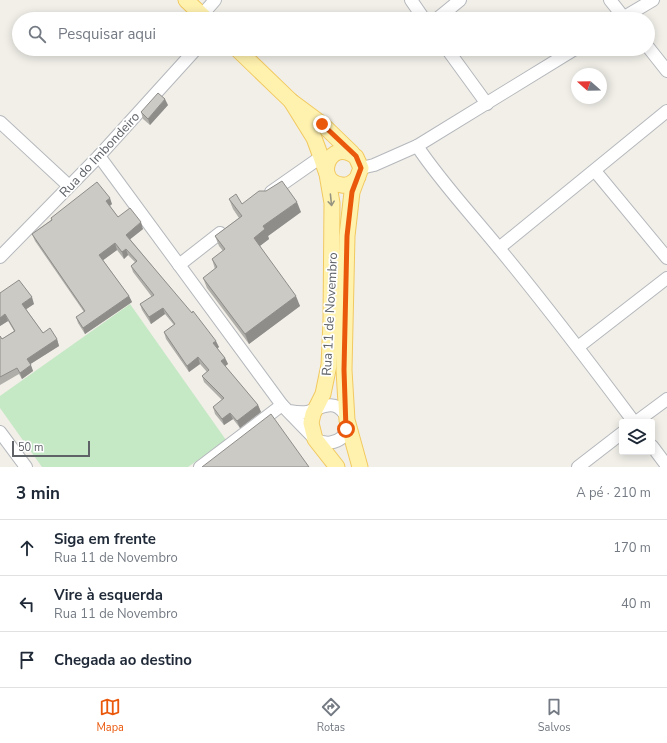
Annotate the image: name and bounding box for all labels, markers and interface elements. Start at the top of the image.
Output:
search box [12,12,655,56]
icon: search [26,23,48,45]
text: Pesquisar aqui [58,24,156,44]
north arrow [571,68,607,104]
street label: Rua do Imbondeiro [56,108,144,201]
route end [313,115,331,133]
one-way arrow [327,194,335,207]
street label: Rua 11 de Novembro [318,252,342,376]
map controls [619,419,655,455]
button: layers [619,419,655,455]
route start [337,420,355,438]
scale bar [12,439,90,458]
text: 50 m [18,440,43,455]
text: 3 min [16,482,60,505]
text: A pé · 210 m [576,484,651,502]
text: Siga em frente [54,529,156,549]
icon: ahead [16,537,38,559]
text: 170 m [613,539,651,557]
text: Rua 11 de Novembro [54,549,178,567]
text: Vire à esquerda [54,585,163,605]
icon: left [16,593,38,615]
text: 40 m [621,595,651,613]
text: Rua 11 de Novembro [54,605,178,623]
icon: arrive [16,649,38,671]
text: Chegada ao destino [54,650,192,670]
tab: Mapa [96,696,124,735]
tab: Rotas [317,696,345,735]
tab: Salvos [538,696,571,735]

